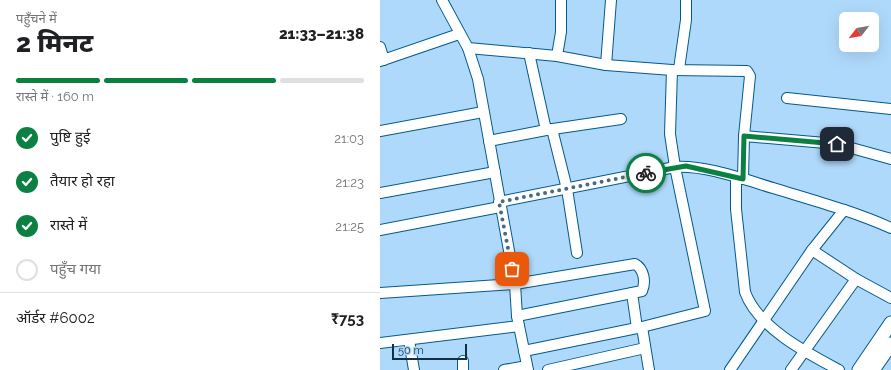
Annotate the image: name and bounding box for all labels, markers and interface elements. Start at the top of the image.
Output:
text: पहुँचने में [16,11,57,26]
north arrow [839,12,879,52]
map controls [839,12,879,52]
text: 21:33–21:38 [279,25,364,43]
text: 2 मिनट [16,28,93,58]
text: रास्ते में · 160 m [16,89,94,104]
icon: check [16,127,38,149]
pin [820,127,854,161]
text: पुष्टि हुई [50,128,90,146]
text: 21:03 [334,131,364,146]
icon: home [826,133,848,155]
courier [626,153,666,193]
icon: bike [635,162,657,184]
icon: check [16,171,38,193]
text: तैयार हो रहा [50,172,115,190]
text: 21:23 [336,175,364,190]
icon: check [16,215,38,237]
text: रास्ते में [50,216,87,234]
text: 21:25 [335,219,364,234]
pin [495,252,529,286]
icon: bag [501,258,523,280]
text: पहुँच गया [50,260,101,278]
text: ऑर्डर #6002 [16,309,95,327]
text: ₹753 [331,310,364,328]
scale bar [392,342,467,361]
text: 50 m [398,344,424,357]

